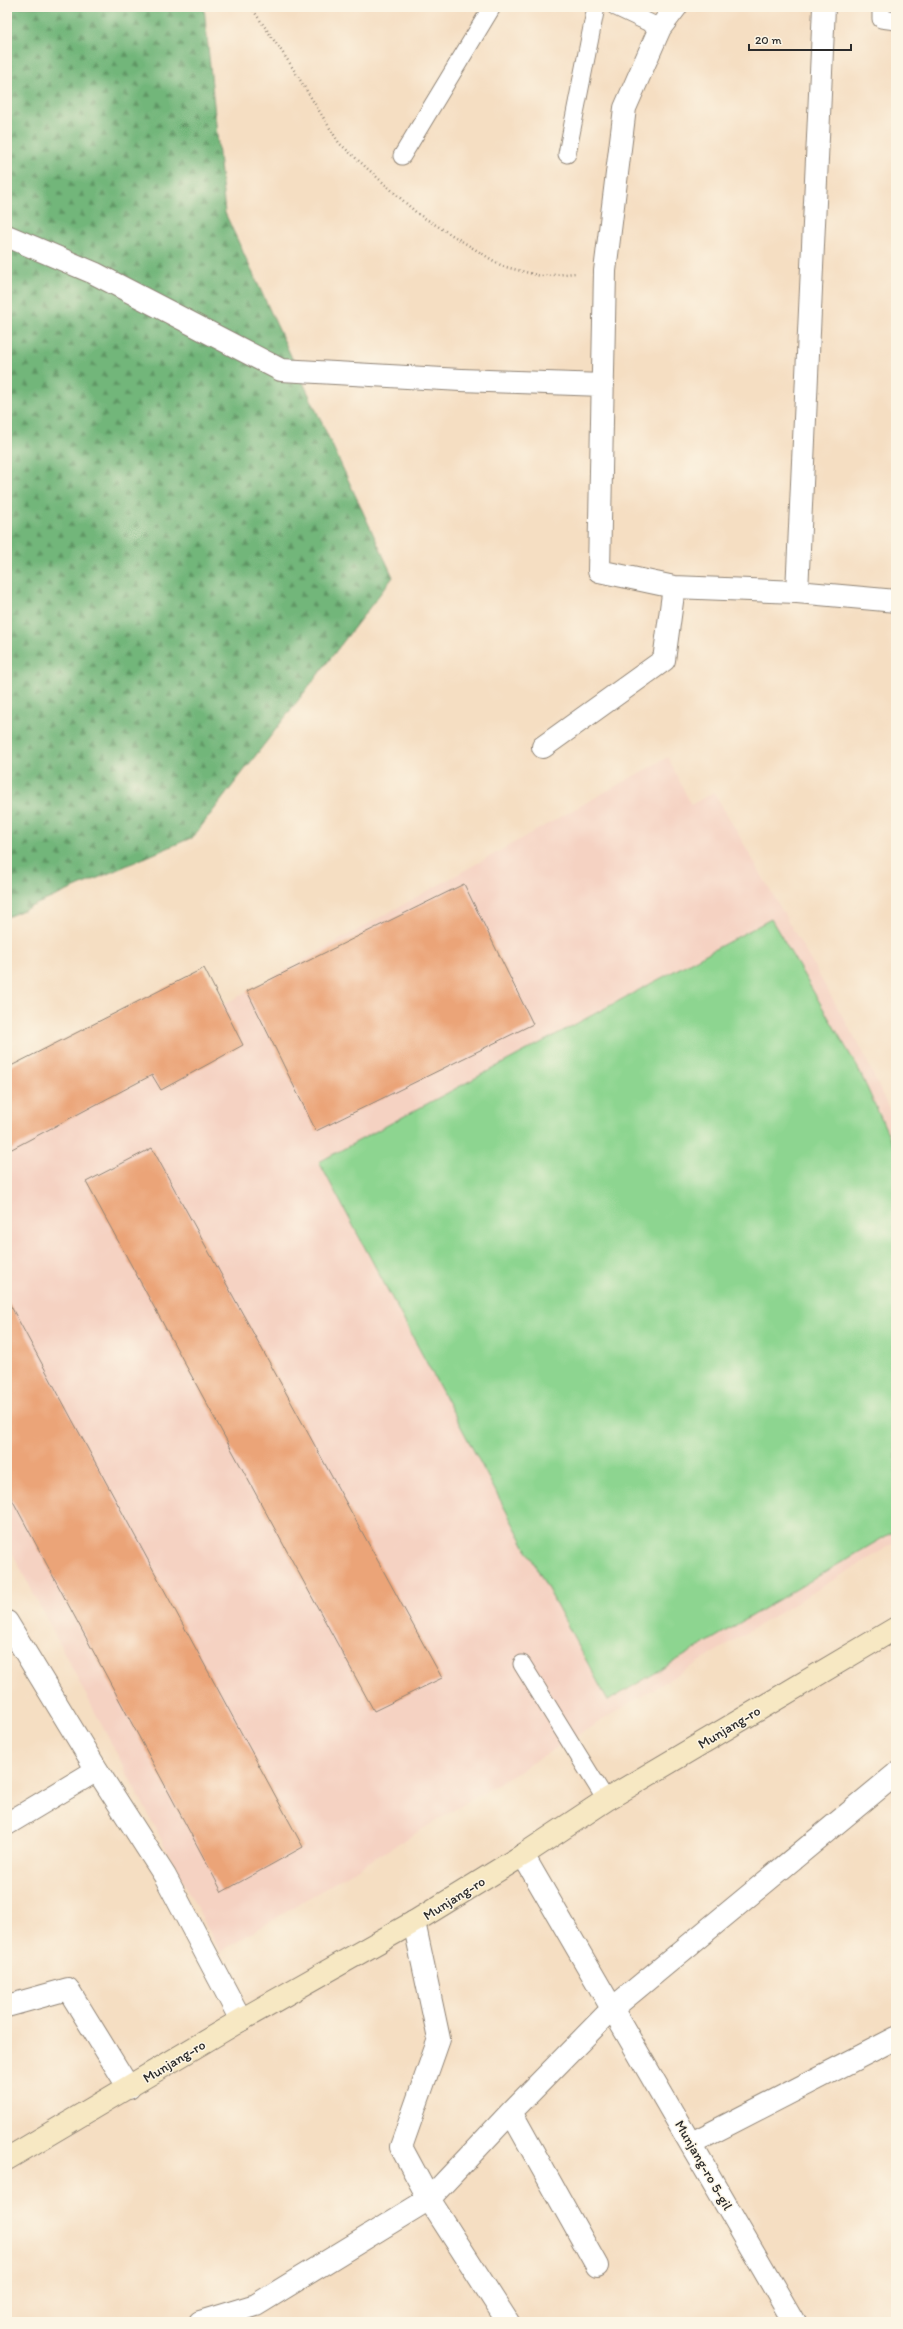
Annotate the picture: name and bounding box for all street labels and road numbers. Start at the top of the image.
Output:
street label: Munjang-ro [695,1702,764,1753]
street label: Munjang-ro [420,1873,489,1924]
street label: Munjang-ro [140,2036,209,2087]
street label: Munjang-ro 5-gil [671,2117,736,2213]

